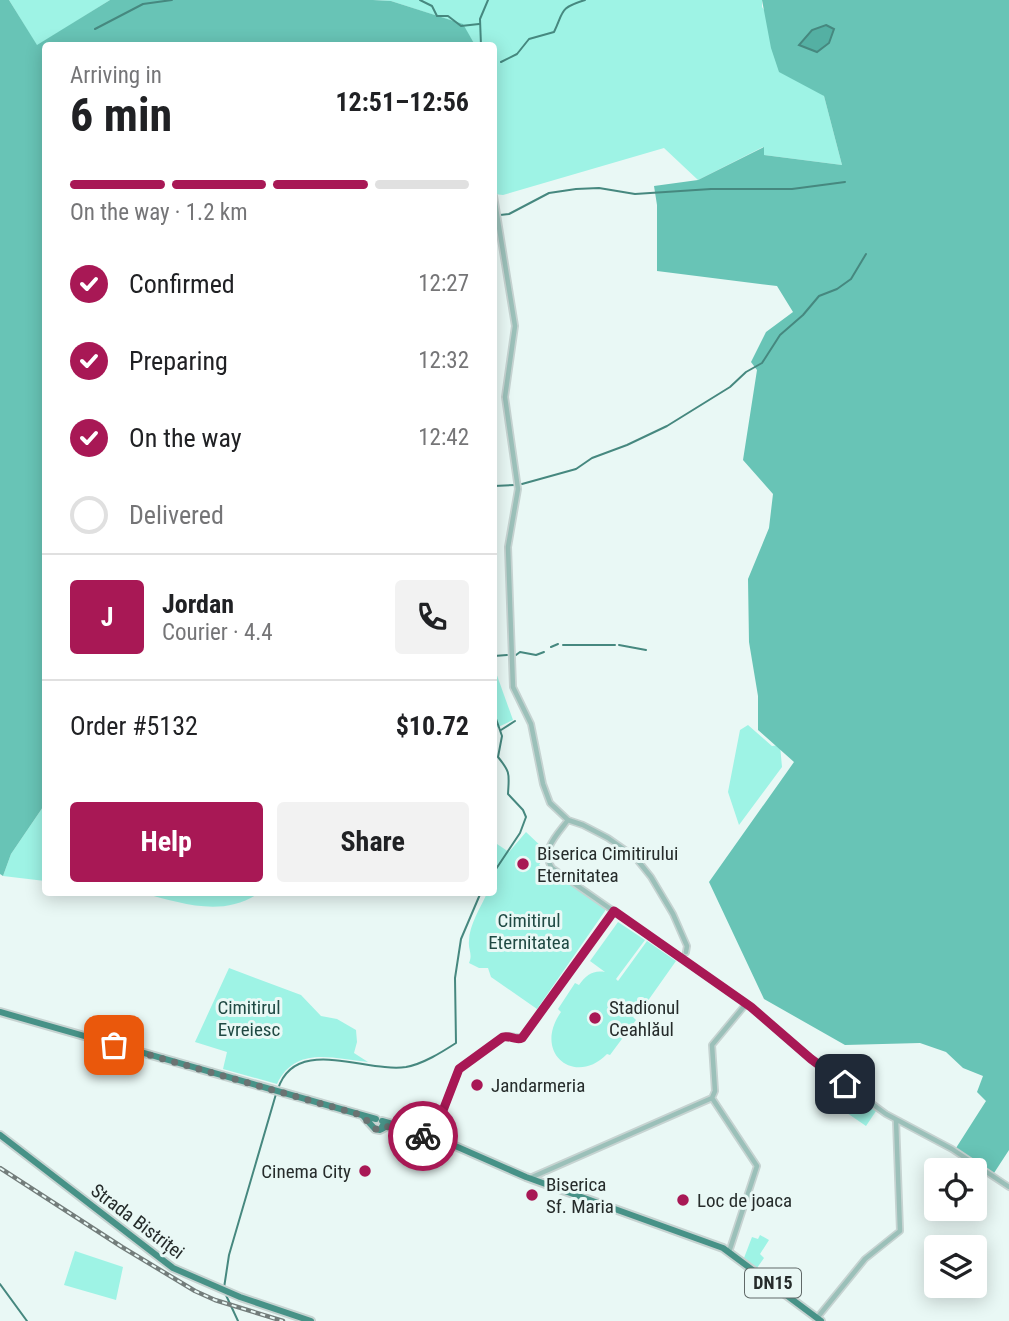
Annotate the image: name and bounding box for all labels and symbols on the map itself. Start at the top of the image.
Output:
place label: Biserica Cimitirului Eternitatea [537,842,678,887]
marker: Biserica Cimitirului Eternitatea [515,856,531,872]
park label: Cimitirul Eternitatea [488,909,570,954]
park label: Cimitirul Evreiesc [217,996,281,1041]
place label: Stadionul Ceahlăul [609,996,680,1041]
marker: Stadionul Ceahlăul [587,1010,603,1026]
pin [84,1015,144,1075]
pin [815,1054,875,1114]
place label: Jandarmeria [491,1074,585,1097]
marker: Jandarmeria [469,1077,485,1093]
courier [388,1101,458,1171]
place label: Cinema City [261,1160,351,1183]
marker: Cinema City [357,1163,373,1179]
place label: Biserica Sf. Maria [546,1173,614,1218]
street label: Strada Bistriței [86,1179,189,1264]
marker: Biserica Sf. Maria [524,1187,540,1203]
place label: Loc de joaca [697,1189,792,1212]
marker: Loc de joaca [675,1192,691,1208]
road number: DN15 [745,1268,801,1298]

